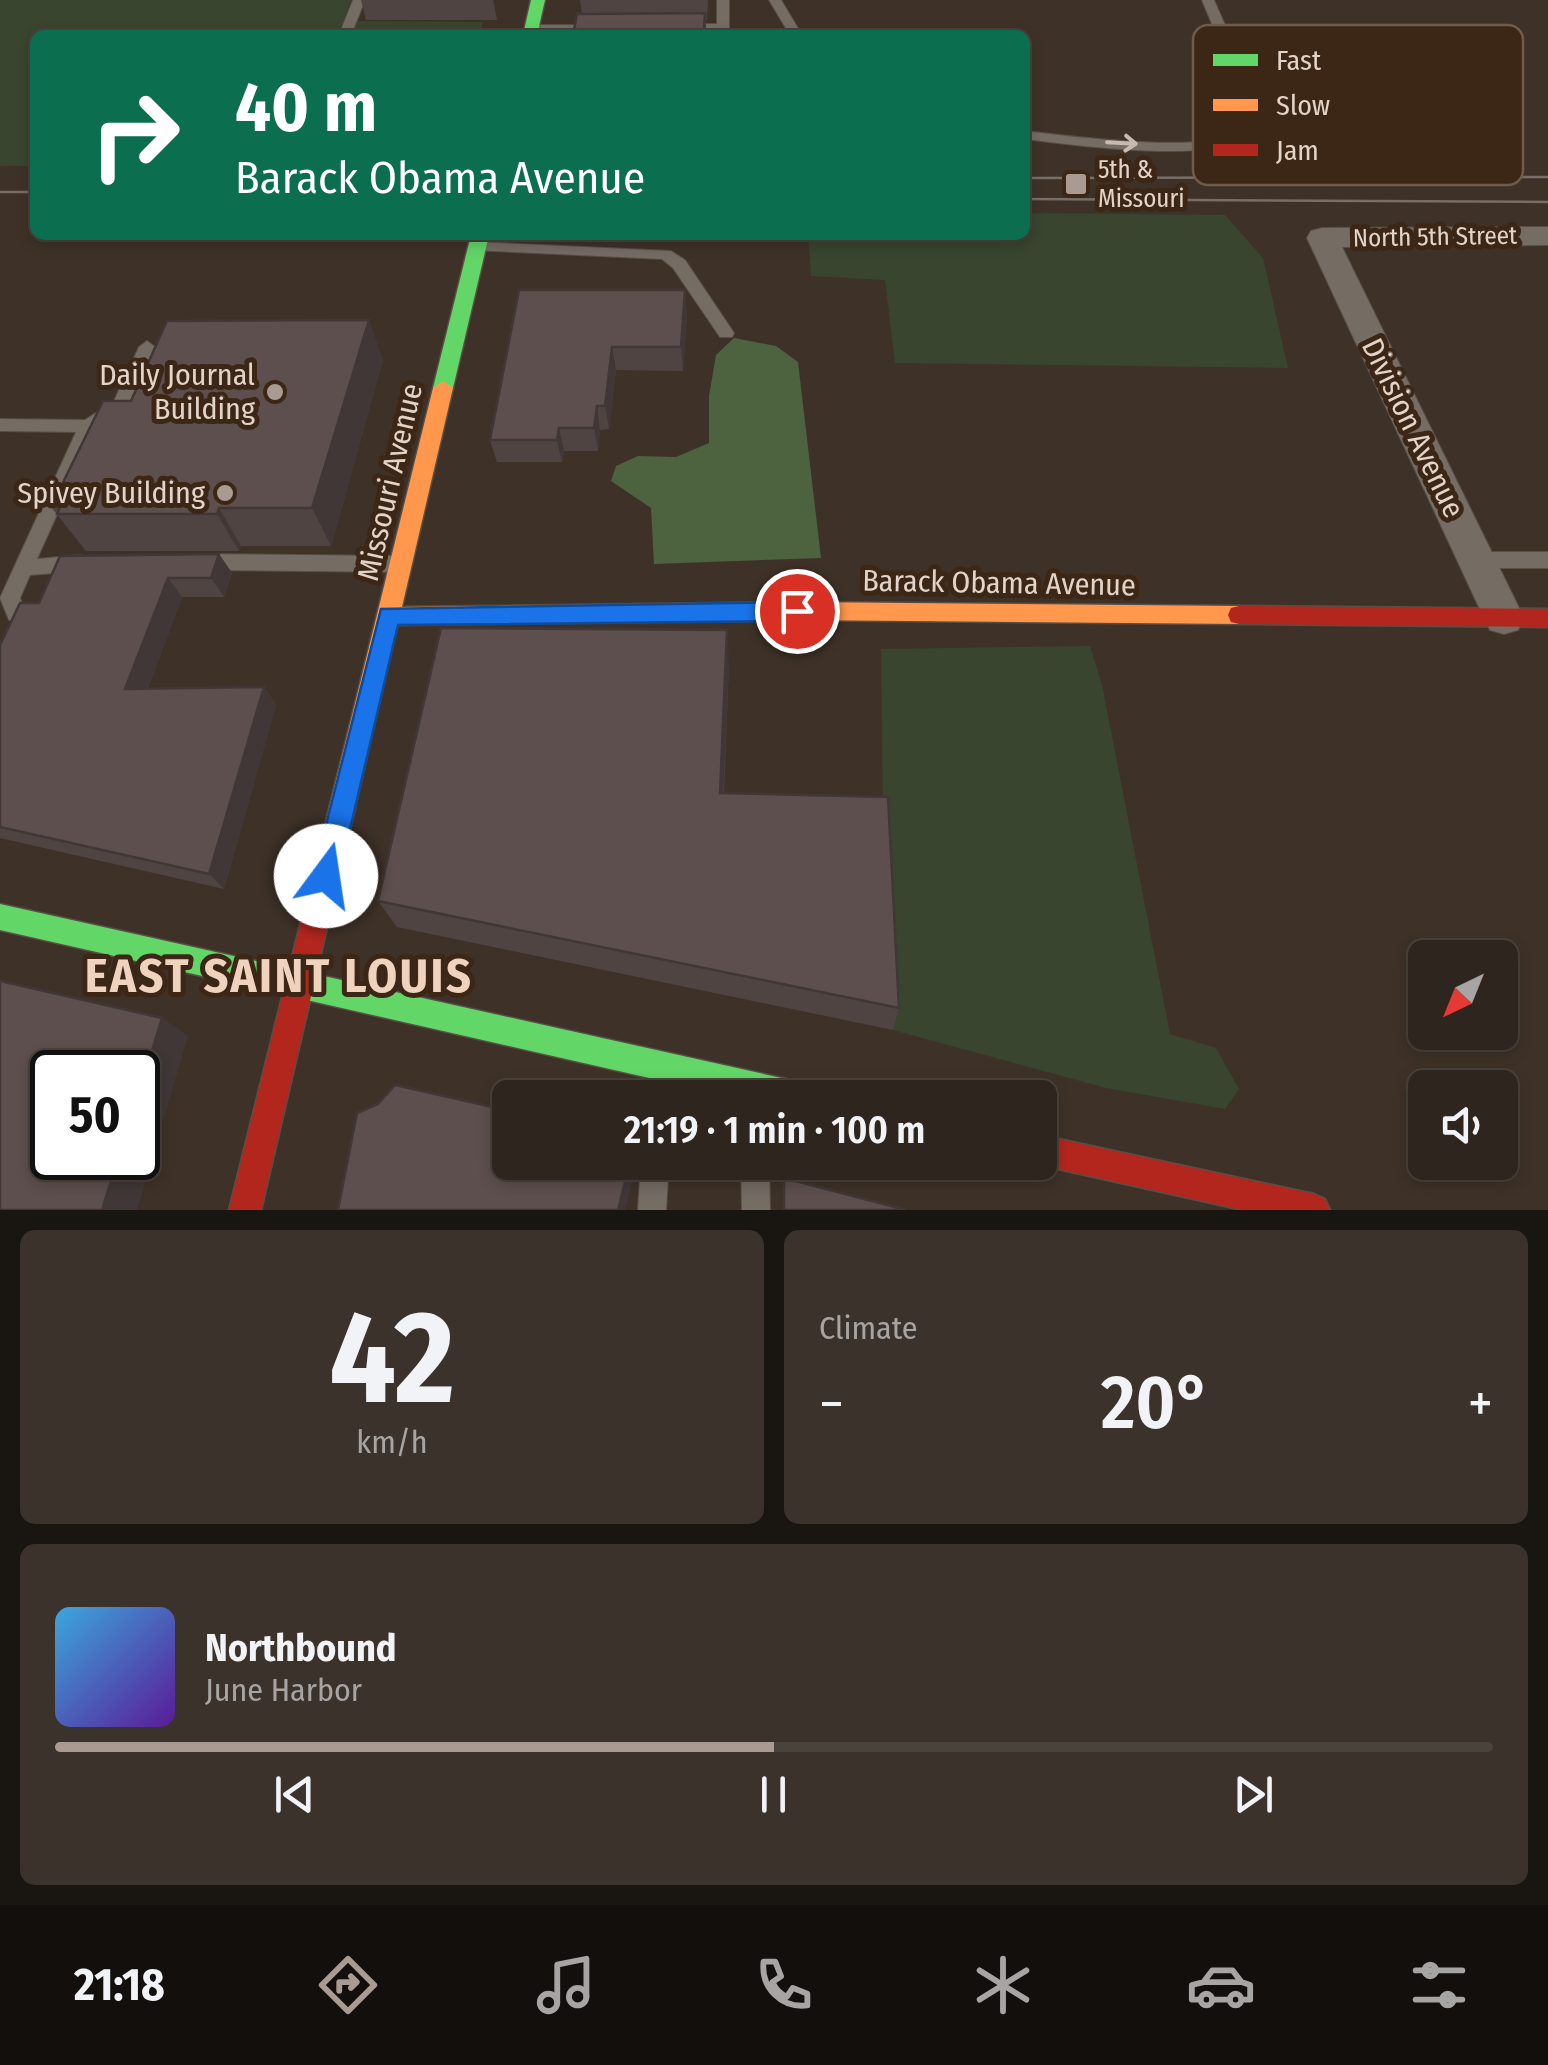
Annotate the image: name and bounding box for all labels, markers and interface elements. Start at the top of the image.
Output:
legend [1193,25,1523,185]
text: Fast [1276,44,1322,77]
text: 40 m [235,66,377,150]
icon: right [70,70,200,200]
text: Slow [1276,89,1330,122]
one-way arrow [1106,134,1138,153]
text: Jam [1276,134,1319,167]
text: Barack Obama Avenue [235,151,645,205]
place label: 5th & Missouri [1098,155,1184,214]
marker: 5th & Missouri [1063,171,1089,197]
street label: North 5th Street [1353,221,1518,253]
street label: Division Avenue [1354,332,1472,524]
place label: Daily Journal Building [99,357,256,427]
street label: Missouri Avenue [350,380,430,584]
marker: Daily Journal Building [264,381,286,403]
place label: Spivey Building [17,475,206,511]
marker: Spivey Building [214,482,236,504]
street label: Barack Obama Avenue [862,563,1136,603]
pin [755,569,840,654]
icon: arrive [770,584,825,639]
position arrow [274,824,378,928]
north arrow [1408,940,1518,1050]
map controls [1408,940,1518,1180]
district label: EAST SAINT LOUIS [85,947,473,1005]
speed limit sign: 50 [30,1050,160,1180]
button: sound [1408,1070,1518,1180]
text: 21:19 · 1 min · 100 m [624,1107,925,1153]
text: 42 [329,1280,455,1436]
text: Climate [819,1309,918,1347]
text: 20° [1101,1358,1211,1448]
text: − [819,1371,844,1437]
text: + [1468,1371,1493,1437]
text: km/h [356,1423,428,1461]
text: Northbound [205,1625,397,1671]
text: June Harbor [205,1671,362,1709]
icon: previous [267,1767,322,1822]
icon: pause [746,1767,801,1822]
icon: next [1226,1767,1281,1822]
icon: directions [313,1950,383,2020]
icon: music [531,1950,601,2020]
icon: phone [749,1950,819,2020]
icon: climate [968,1950,1038,2020]
icon: car [1186,1950,1256,2020]
icon: filters [1404,1950,1474,2020]
text: 21:18 [74,1958,165,2012]

